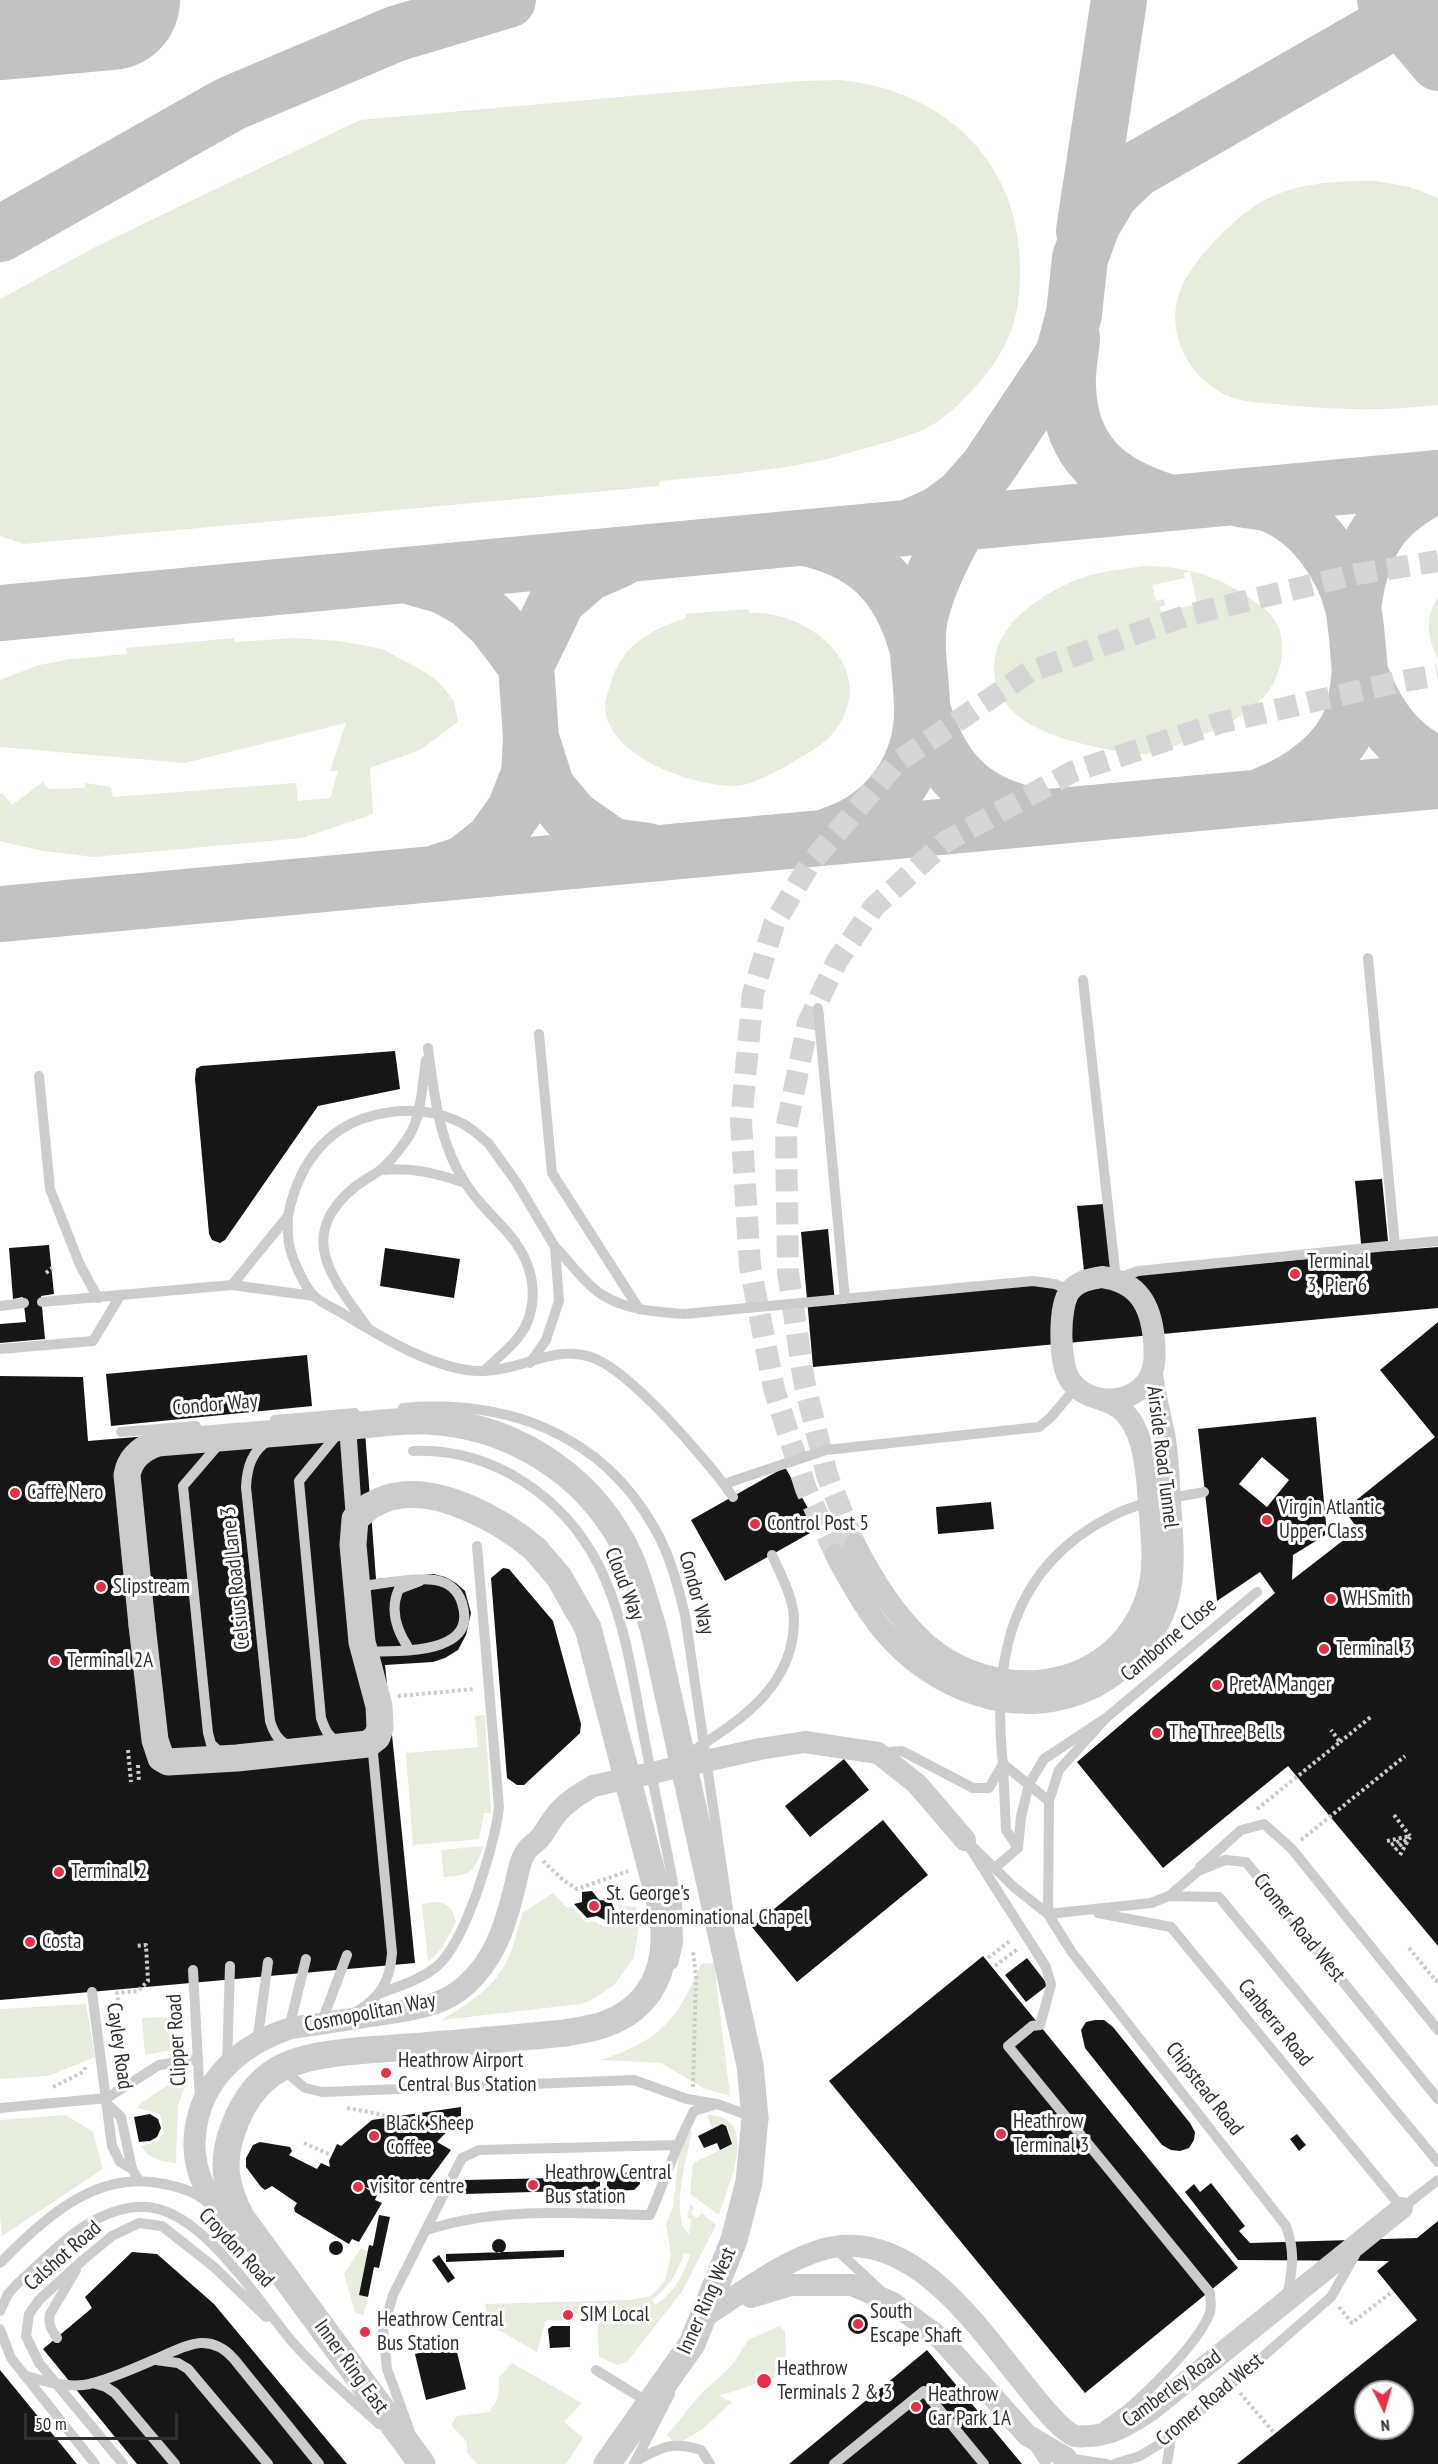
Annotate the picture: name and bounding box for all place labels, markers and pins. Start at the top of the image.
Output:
place label: Terminal 3, Pier 6 [1307,1249,1369,1299]
marker: Terminal 3, Pier 6 [1288,1267,1302,1281]
place label: Caffè Nero [27,1480,103,1506]
marker: Caffè Nero [8,1486,22,1500]
place label: Virgin Atlantic Upper Class [1279,1495,1382,1545]
place label: Control Post 5 [767,1511,869,1537]
marker: Virgin Atlantic Upper Class [1260,1513,1274,1527]
marker: Control Post 5 [748,1517,762,1531]
place label: Slipstream [113,1574,190,1600]
marker: Slipstream [94,1580,108,1594]
place label: WHSmith [1343,1586,1411,1612]
marker: WHSmith [1324,1592,1338,1606]
place label: Terminal 3 [1336,1636,1412,1662]
marker: Terminal 3 [1317,1642,1331,1656]
place label: Terminal 2A [67,1648,153,1674]
marker: Terminal 2A [48,1654,62,1668]
place label: Pret A Manger [1229,1672,1331,1698]
marker: Pret A Manger [1210,1678,1224,1692]
place label: The Three Bells [1169,1720,1282,1746]
marker: The Three Bells [1150,1726,1164,1740]
place label: Terminal 2 [71,1859,147,1885]
marker: Terminal 2 [52,1865,66,1879]
place label: St. George's Interdenominational Chapel [606,1881,808,1931]
marker: St. George's Interdenominational Chapel [587,1899,601,1913]
place label: Costa [42,1929,81,1955]
marker: Costa [23,1935,37,1949]
place label: Heathrow Airport Central Bus Station [398,2048,537,2098]
marker: Heathrow Airport Central Bus Station [379,2066,393,2080]
place label: Heathrow Terminal 3 [1013,2109,1089,2159]
place label: Black Sheep Coffee [386,2111,474,2161]
marker: Heathrow Terminal 3 [994,2127,1008,2141]
marker: Black Sheep Coffee [367,2129,381,2143]
place label: Heathrow Central Bus station [545,2160,672,2210]
place label: visitor centre [370,2174,464,2200]
marker: Heathrow Central Bus station [526,2178,540,2192]
marker: visitor centre [351,2180,365,2194]
place label: South Escape Shaft [870,2299,962,2349]
place label: SIM Local [580,2302,649,2328]
place label: Heathrow Central Bus Station [377,2307,504,2357]
marker: SIM Local [561,2308,575,2322]
marker: South Escape Shaft [851,2317,865,2331]
marker: Heathrow Central Bus Station [358,2325,372,2339]
place label: Heathrow Terminals 2 & 3 [777,2356,893,2406]
marker: Heathrow Terminals 2 & 3 [755,2372,773,2390]
place label: Heathrow Car Park 1A [928,2382,1011,2432]
marker: Heathrow Car Park 1A [909,2400,923,2414]

